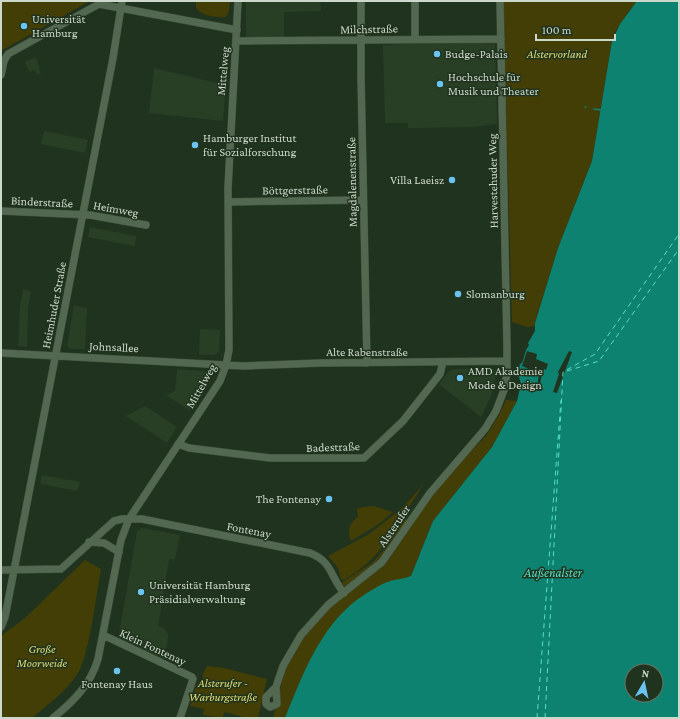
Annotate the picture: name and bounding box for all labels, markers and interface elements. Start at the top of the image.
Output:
place label: Universität Hamburg [32,12,87,40]
scale bar [536,16,615,42]
marker: Universität Hamburg [19,21,29,31]
street label: Milchstraße [340,21,398,37]
text: 100 m [542,23,572,37]
street label: Mittelweg [214,46,232,96]
place label: Budge-Palais [445,47,508,61]
park label: Alstervorland [526,47,588,61]
marker: Budge-Palais [432,49,442,59]
place label: Hochschule für Musik und Theater [448,70,539,98]
marker: Hochschule für Musik und Theater [435,79,445,89]
place label: Hamburger Institut für Sozialforschung [203,131,297,159]
street label: Harvestehuder Weg [485,133,501,229]
street label: Magdalenenstraße [344,137,360,227]
marker: Hamburger Institut für Sozialforschung [190,140,200,150]
place label: Villa Laeisz [390,173,444,187]
marker: Villa Laeisz [447,175,457,185]
street label: Böttgerstraße [262,182,328,198]
street label: Binderstraße [11,193,73,211]
street label: Heimweg [92,198,140,220]
street label: Heimhuder Straße [39,260,69,350]
place label: Slomanburg [466,287,525,301]
marker: Slomanburg [453,289,463,299]
street label: Johnsallee [88,339,139,355]
street label: Alte Rabenstraße [326,345,408,359]
street label: Mittelweg [183,361,219,411]
place label: AMD Akademie Mode & Design [468,364,543,392]
marker: AMD Akademie Mode & Design [455,373,465,383]
street label: Badestraße [306,439,360,455]
place label: The Fontenay [256,492,321,506]
marker: The Fontenay [324,494,334,504]
street label: Alsterufer [375,502,413,550]
street label: Fontenay [226,519,273,541]
water label: Außenalster [523,565,583,580]
place label: Universität Hamburg Präsidialverwaltung [149,578,250,606]
marker: Universität Hamburg Präsidialverwaltung [136,587,146,597]
street label: Klein Fontenay [117,625,189,669]
park label: Große Moorweide [16,642,68,670]
north arrow [624,663,664,703]
marker: Fontenay Haus [112,666,122,676]
text: N [641,667,651,680]
park label: Alsterufer - Warburgstraße [189,676,257,704]
place label: Fontenay Haus [81,677,153,691]

